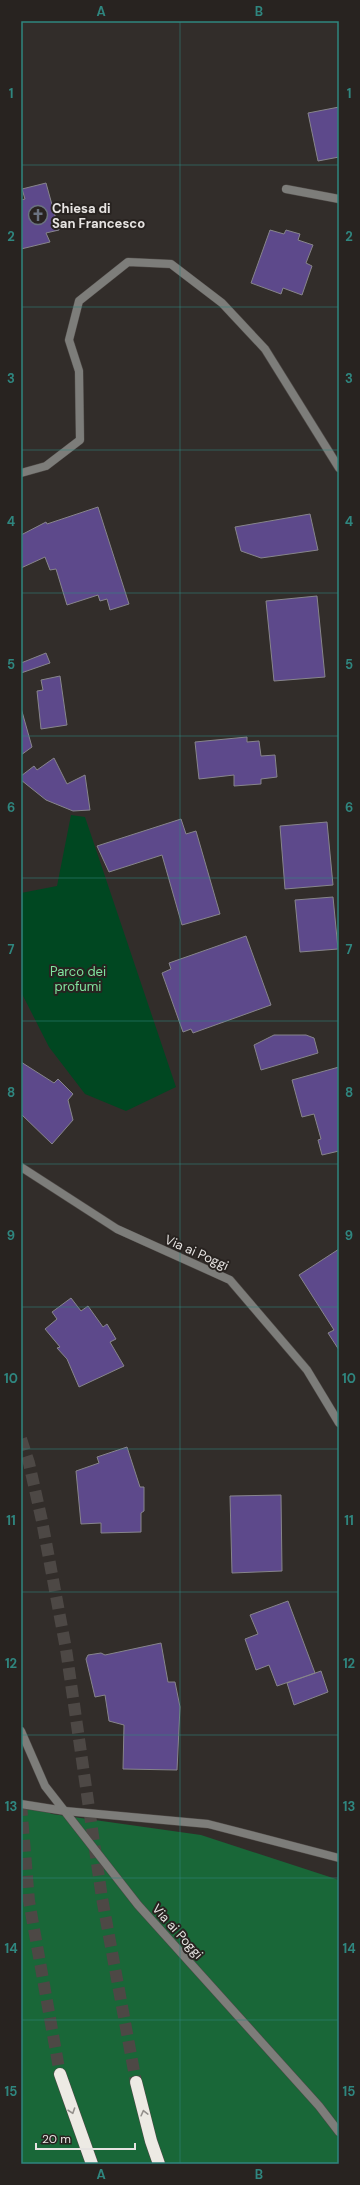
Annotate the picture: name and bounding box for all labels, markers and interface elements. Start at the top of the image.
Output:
text: A [96,3,106,20]
text: B [255,3,263,20]
text: 1 [9,85,13,102]
text: 1 [347,85,351,102]
place label: Chiesa di San Francesco [52,200,145,232]
church icon: Chiesa di San Francesco [27,204,49,226]
text: 2 [7,228,15,245]
text: 2 [345,228,353,245]
text: 3 [7,370,15,387]
text: 3 [345,370,353,387]
text: 4 [7,513,15,530]
text: 4 [345,513,353,530]
text: 5 [7,656,15,673]
text: 5 [345,656,353,673]
text: 6 [7,799,15,816]
text: 6 [345,799,353,816]
text: 7 [8,941,15,958]
text: 7 [346,941,353,958]
park label: Parco dei profumi [50,963,106,995]
text: 8 [7,1084,15,1101]
text: 8 [345,1084,353,1101]
text: 9 [7,1227,15,1244]
text: 9 [345,1227,353,1244]
street label: Via ai Poggi [162,1231,231,1274]
text: 10 [4,1370,18,1387]
text: 10 [342,1370,356,1387]
text: 11 [6,1512,16,1529]
text: 11 [344,1512,354,1529]
text: 12 [5,1655,17,1672]
text: 12 [343,1655,355,1672]
text: 13 [5,1798,17,1815]
text: 13 [343,1798,355,1815]
street label: Via ai Poggi [148,1900,207,1962]
text: 14 [4,1940,18,1957]
text: 14 [342,1940,356,1957]
text: 15 [5,2083,17,2100]
text: 15 [343,2083,355,2100]
one-way arrow [67,2107,76,2114]
one-way arrow [140,2110,148,2116]
scale bar [36,2125,135,2151]
text: 20 m [42,2131,71,2147]
text: A [96,2166,106,2183]
text: B [255,2166,263,2183]

